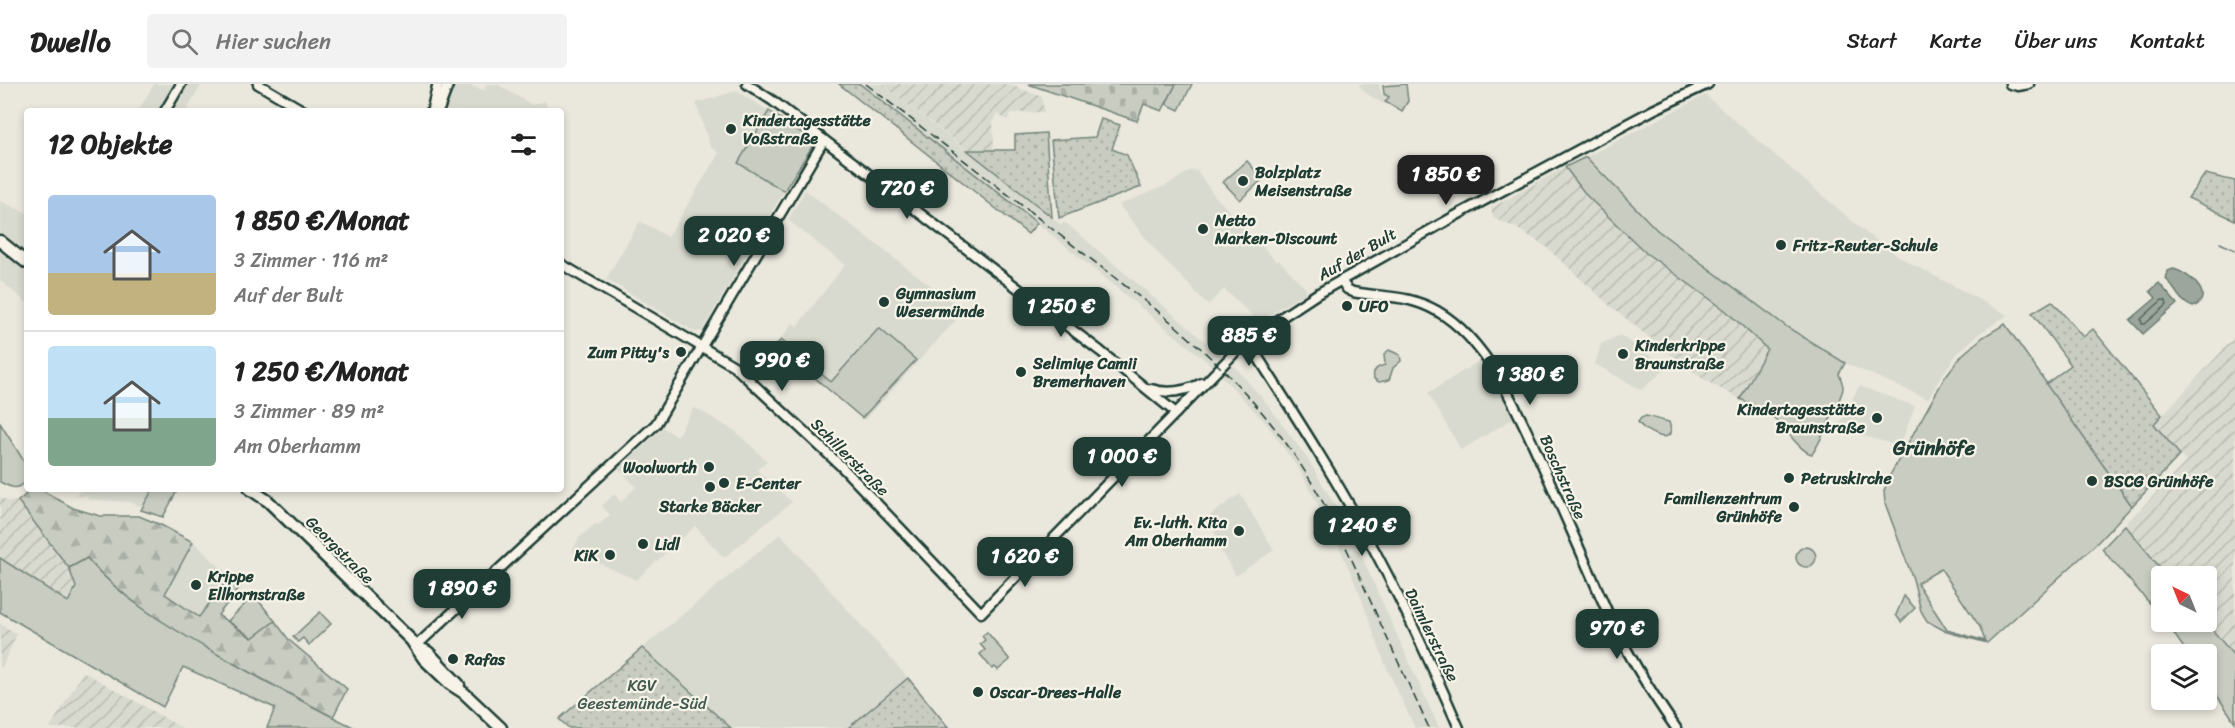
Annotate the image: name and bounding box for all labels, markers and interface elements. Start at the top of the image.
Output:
search box [147,14,567,68]
text: Dwello [30,17,111,66]
text: Hier suchen [216,22,331,61]
text: Start [1847,22,1897,60]
text: Karte [1930,22,1982,60]
text: Über uns [2015,22,2097,60]
text: Kontakt [2130,22,2205,60]
icon: search [168,25,201,58]
place label: Kindertagesstätte Voßstraße [742,106,871,153]
text: 12 Objekte [48,121,172,167]
marker: Kindertagesstätte Voßstraße [724,122,738,136]
icon: filters [507,128,540,161]
pin: 1 850 € [1391,155,1501,206]
text: 1 850 € [1411,157,1481,192]
place label: Bolzplatz Meisenstraße [1254,158,1353,205]
pin: 720 € [865,169,949,220]
text: 720 € [880,171,934,206]
marker: Bolzplatz Meisenstraße [1236,174,1250,188]
text: 1 850 €/Monat [234,197,410,243]
place label: Netto Marken-Discount [1214,206,1337,253]
pin: 2 020 € [679,216,789,267]
text: 2 020 € [698,218,770,253]
icon: home [96,219,168,291]
street label: Auf der Bult [1311,219,1402,289]
marker: Netto Marken-Discount [1196,222,1210,236]
place label: Fritz-Reuter-Schule [1792,231,1938,260]
marker: Fritz-Reuter-Schule [1774,238,1788,252]
text: 3 Zimmer · 116 m² [234,243,388,278]
text: Auf der Bult [234,278,344,313]
place label: Gymnasium Wesermünde [895,279,985,326]
pin: 1 250 € [1006,287,1116,338]
text: 1 250 € [1027,289,1095,324]
place label: UFO [1359,292,1389,321]
marker: Gymnasium Wesermünde [877,295,891,309]
marker: UFO [1340,299,1354,313]
pin: 885 € [1207,316,1291,367]
text: 885 € [1222,318,1276,353]
place label: Kinderkrippe Braunstraße [1634,331,1726,378]
place label: Zum Pitty's [586,338,669,367]
pin: 990 € [740,341,824,392]
text: 990 € [754,343,810,378]
marker: Zum Pitty's [674,345,688,359]
marker: Kinderkrippe Braunstraße [1616,347,1630,361]
text: 1 250 €/Monat [234,348,409,394]
place label: Selimiye Camii Bremerhaven [1032,349,1138,396]
pin: 1 380 € [1475,355,1585,406]
text: 1 380 € [1496,357,1564,392]
marker: Selimiye Camii Bremerhaven [1014,365,1028,379]
icon: home [96,370,168,442]
text: 3 Zimmer · 89 m² [234,394,384,429]
place label: Kindertagesstätte Braunstraße [1736,395,1866,442]
street label: Schillerstraße [804,411,896,503]
marker: Kindertagesstätte Braunstraße [1870,411,1884,425]
text: Am Oberhamm [234,429,361,464]
street label: Boschstraße [1531,430,1595,524]
district label: Grünhöfe [1892,431,1976,466]
pin: 1 000 € [1067,437,1177,488]
text: 1 000 € [1087,439,1157,474]
place label: Woolworth [623,453,698,482]
marker: Woolworth [702,460,716,474]
place label: Petruskirche [1801,464,1892,493]
place label: BSCG Grünhöfe [2104,467,2214,496]
place label: E-Center [736,469,802,498]
marker: Petruskirche [1782,471,1796,485]
marker: BSCG Grünhöfe [2085,474,2099,488]
marker: E-Center [717,476,731,490]
marker: Starke Bäcker [703,480,717,494]
place label: Familienzentrum Grünhöfe [1663,484,1783,531]
place label: Starke Bäcker [658,492,762,521]
marker: Familienzentrum Grünhöfe [1787,500,1801,514]
pin: 1 240 € [1307,506,1417,557]
place label: Ev.-luth. Kita Am Oberhamm [1124,508,1228,555]
text: 1 240 € [1328,508,1396,543]
street label: Georgstraße [299,509,381,591]
marker: Ev.-luth. Kita Am Oberhamm [1232,524,1246,538]
place label: Lidl [655,530,681,559]
marker: Lidl [636,537,650,551]
pin: 1 620 € [970,537,1080,588]
text: 1 620 € [991,539,1059,574]
place label: KiK [573,541,599,570]
marker: KiK [603,548,617,562]
place label: Krippe Ellhornstraße [207,562,305,609]
north arrow [2151,566,2217,632]
map controls [2151,566,2217,710]
pin: 1 890 € [407,569,517,620]
text: 1 890 € [427,571,497,606]
marker: Krippe Ellhornstraße [189,578,203,592]
street label: Daimlerstraße [1397,583,1467,687]
pin: 970 € [1575,609,1659,660]
text: 970 € [1590,611,1644,646]
button: layers [2151,644,2217,710]
place label: Rafas [464,645,506,674]
marker: Rafas [446,652,460,666]
park label: KGV Geestemünde-Süd [577,671,708,718]
place label: Oscar-Drees-Halle [989,678,1122,707]
marker: Oscar-Drees-Halle [971,685,985,699]

